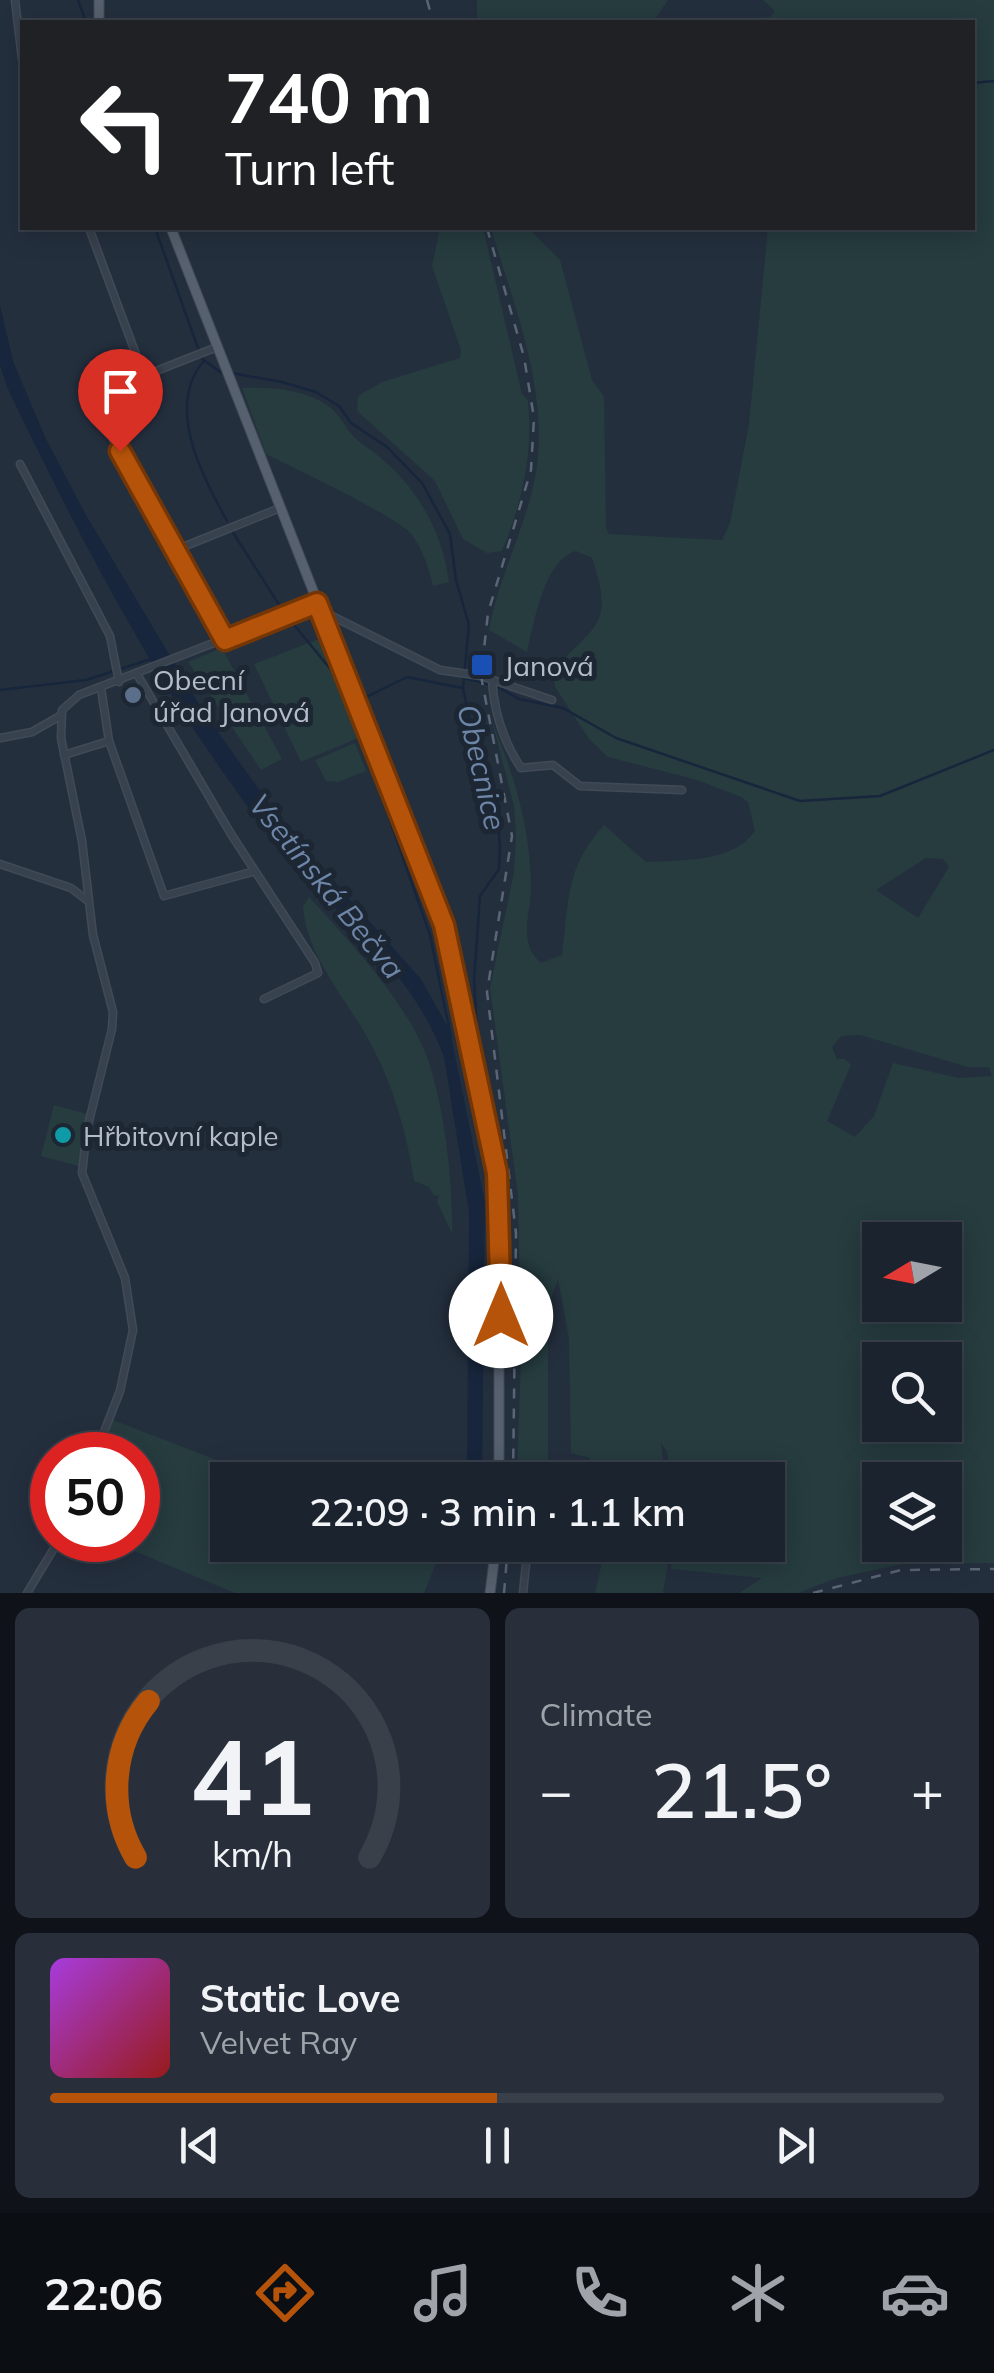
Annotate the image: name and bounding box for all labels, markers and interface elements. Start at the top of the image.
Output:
text: 740 m [225,53,433,141]
icon: left [60,60,190,190]
text: Turn left [225,140,394,196]
pin [78,349,163,452]
icon: arrive [93,364,148,419]
place label: Janová [504,648,594,683]
marker: Janová [469,652,495,678]
place label: Obecní úřad Janová [153,662,310,729]
marker: Obecní úřad Janová [122,684,144,706]
water label: Obecnice [449,700,515,834]
water label: Vsetínská Bečva [241,786,413,986]
place label: Hřbitovní kaple [83,1118,279,1153]
marker: Hřbitovní kaple [52,1124,74,1146]
north arrow [862,1222,962,1322]
map controls [862,1222,962,1562]
position arrow [449,1264,553,1368]
button: search [862,1342,962,1442]
speed limit sign: 50 [30,1432,160,1562]
button: layers [862,1462,962,1562]
text: 22:09 · 3 min · 1.1 km [309,1488,686,1536]
text: Climate [540,1694,652,1734]
text: 41 [190,1710,315,1841]
text: 21.5° [651,1743,832,1837]
text: − [540,1756,573,1825]
text: + [911,1756,944,1825]
text: km/h [212,1831,293,1876]
text: Static Love [200,1974,401,2022]
text: Velvet Ray [200,2022,357,2062]
icon: previous [172,2118,227,2173]
icon: pause [470,2118,525,2173]
icon: next [768,2118,823,2173]
icon: directions [250,2258,320,2328]
icon: music [408,2258,478,2328]
icon: phone [565,2258,635,2328]
icon: climate [723,2258,793,2328]
icon: car [880,2258,950,2328]
text: 22:06 [44,2265,163,2321]

